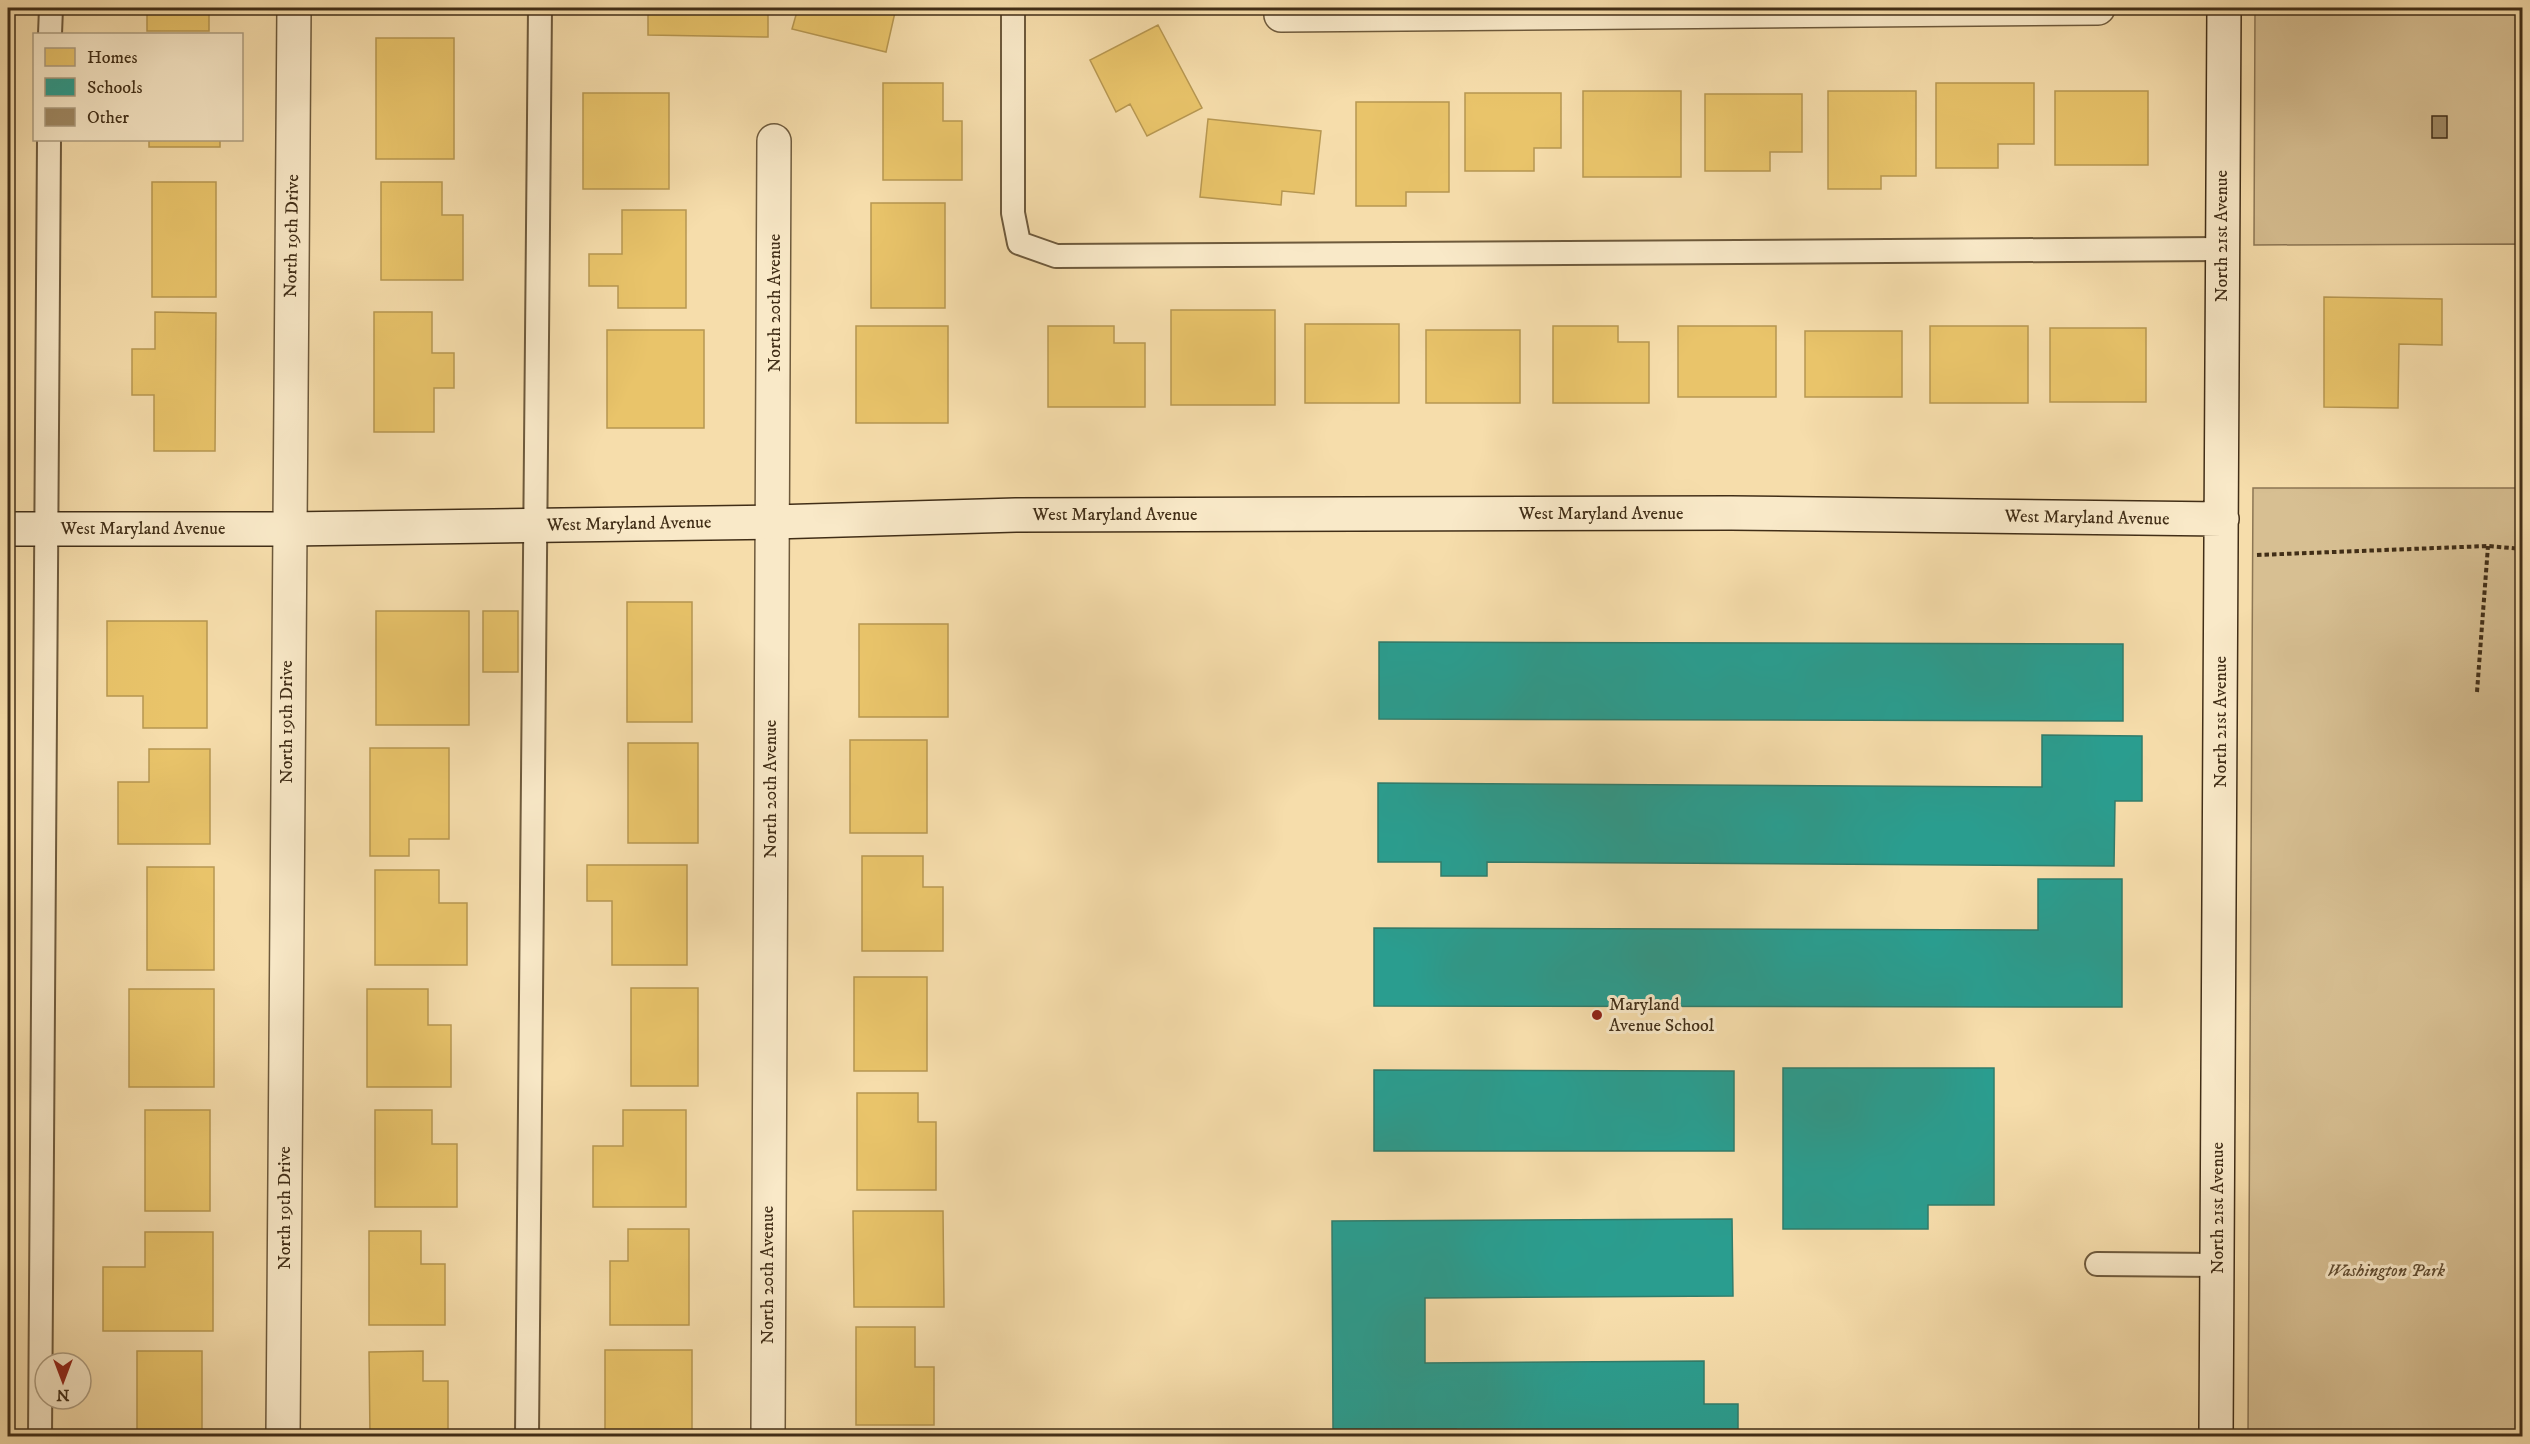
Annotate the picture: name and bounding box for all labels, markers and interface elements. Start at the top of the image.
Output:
legend [33,33,243,141]
text: Homes [87,47,138,69]
text: Schools [87,77,142,99]
text: Other [87,107,129,129]
street label: North 21st Avenue [2211,170,2233,302]
street label: North 19th Drive [280,174,304,298]
street label: North 20th Avenue [764,234,786,372]
street label: West Maryland Avenue [1518,503,1683,525]
street label: West Maryland Avenue [1032,504,1197,526]
street label: West Maryland Avenue [2003,506,2170,530]
street label: West Maryland Avenue [545,512,712,536]
street label: West Maryland Avenue [60,518,225,540]
street label: North 21st Avenue [2210,656,2232,788]
street label: North 19th Drive [276,660,298,784]
street label: North 20th Avenue [760,720,782,858]
place label: Maryland Avenue School [1609,994,1715,1037]
marker: Maryland Avenue School [1590,1008,1604,1022]
street label: North 21st Avenue [2207,1142,2229,1274]
street label: North 19th Drive [274,1146,296,1270]
street label: North 20th Avenue [757,1206,779,1344]
park label: Washington Park [2327,1260,2445,1282]
north arrow [33,1351,93,1411]
text: N [56,1385,70,1405]

